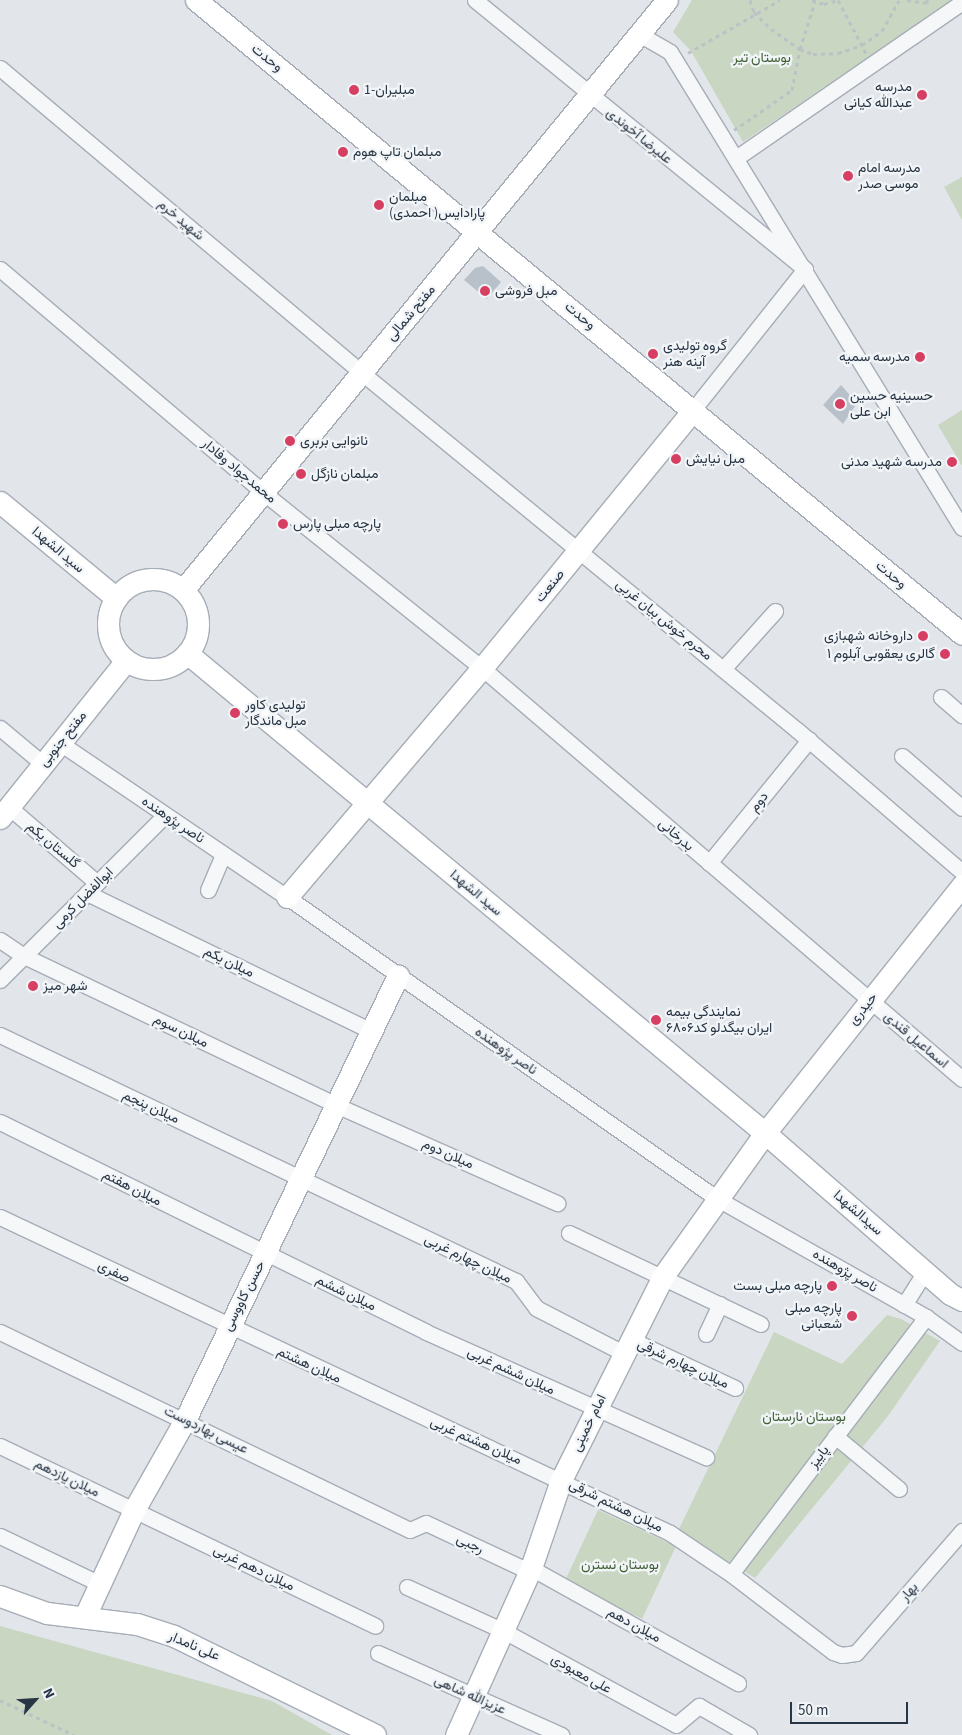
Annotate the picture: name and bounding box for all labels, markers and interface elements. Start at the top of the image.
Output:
street label: وحدت [248,40,286,76]
park label: بوستان تیر [733,50,791,66]
place label: مدرسه عبدالله کیانی [844,79,912,111]
place label: مبلیران-1 [364,82,415,98]
marker: مبلیران-1 [348,84,360,96]
marker: مدرسه عبدالله کیانی [916,89,928,101]
street label: علیرضا آخوندی [603,104,675,168]
place label: مبلمان تاپ هوم [353,144,441,160]
marker: مبلمان تاپ هوم [337,146,349,158]
place label: مدرسه امام موسی صدر [858,160,920,192]
marker: مدرسه امام موسی صدر [842,170,854,182]
place label: مبلمان پارادایس( احمدی) [389,189,485,222]
street label: شهید خرم [154,196,208,244]
marker: مبلمان پارادایس( احمدی) [373,199,385,211]
street label: مفتح شمالی [383,282,439,344]
place label: مبل فروشی [495,283,557,299]
marker: مبل فروشی [479,285,491,297]
street label: وحدت [561,298,599,334]
place label: گروه تولیدی آینه هنر [663,338,727,371]
marker: گروه تولیدی آینه هنر [647,348,659,360]
place label: مدرسه سمیه [839,349,910,365]
marker: مدرسه سمیه [914,351,926,363]
place label: حسینیه حسین ابن علی [850,388,933,421]
marker: حسینیه حسین ابن علی [834,398,846,410]
place label: نانوایی بربری [300,433,368,449]
street label: محمدجواد وفادار [198,435,280,507]
marker: نانوایی بربری [284,435,296,447]
place label: مبل نیایش [686,451,745,467]
marker: مبل نیایش [670,453,682,465]
place label: مدرسه شهید مدنی [841,454,942,470]
marker: مدرسه شهید مدنی [946,456,958,468]
place label: مبلمان نازگل [311,466,378,482]
marker: مبلمان نازگل [295,468,307,480]
place label: پارچه مبلی پارس [293,516,381,532]
marker: پارچه مبلی پارس [277,518,289,530]
street label: سید الشهدا [28,523,88,577]
street label: وحدت [872,557,910,593]
street label: صنعت [532,566,568,606]
street label: محرم خوش بیان غربی [612,576,716,664]
place label: داروخانه شهبازی [824,628,913,644]
marker: داروخانه شهبازی [917,630,929,642]
place label: گالری یعقوبی آبلوم ۱ [827,646,935,662]
marker: گالری یعقوبی آبلوم ۱ [939,648,951,660]
place label: تولیدی کاور مبل ماندگار [245,697,307,730]
marker: تولیدی کاور مبل ماندگار [229,707,241,719]
street label: مفتح جنوبی [35,708,91,770]
street label: دوم [746,788,772,816]
street label: ناصر پژوهنده [138,793,208,847]
street label: بدرخانی [655,815,697,855]
street label: گلستان یکم [23,818,83,872]
street label: ابوالفضل کرمی [49,864,117,932]
street label: سید الشهدا [446,866,506,920]
street label: میلان یکم [201,943,257,981]
place label: شهر میز [43,978,88,994]
marker: شهر میز [27,980,39,992]
street label: حیدری [845,990,881,1028]
place label: نمایندگی بیمه ایران بیگدلو کد۶۸۰۶ [666,1004,772,1036]
street label: اسماعیل قندی [880,1008,952,1072]
street label: میلان سوم [151,1011,211,1051]
marker: نمایندگی بیمه ایران بیگدلو کد۶۸۰۶ [650,1014,662,1026]
street label: ناصر پژوهنده [472,1023,540,1079]
street label: میلان پنجم [120,1087,182,1127]
street label: میلان دوم [420,1135,476,1173]
street label: میلان هفتم [100,1166,164,1210]
street label: سیدالشهدا [830,1187,886,1239]
street label: میلان چهارم غربی [422,1231,514,1287]
street label: ناصر پژوهنده [810,1246,880,1296]
street label: صفری [95,1257,133,1287]
street label: حسن کاووسی [219,1258,269,1334]
street label: میلان ششم [313,1271,379,1315]
place label: پارچه مبلی بست [733,1278,822,1294]
marker: پارچه مبلی بست [826,1280,838,1292]
place label: پارچه مبلی شعبانی [785,1300,842,1332]
marker: پارچه مبلی شعبانی [846,1310,858,1322]
street label: میلان چهارم شرقی [635,1335,731,1393]
street label: میلان هشتم [274,1343,344,1387]
street label: میلان ششم غربی [465,1343,557,1399]
street label: امام خمینی [568,1392,610,1454]
street label: عیسی بهاردوست [161,1402,251,1458]
park label: بوستان نارستان [762,1409,846,1425]
street label: میلان هشتم غربی [428,1413,524,1469]
street label: پاییز [805,1442,833,1472]
street label: میلان یازدهم [32,1455,102,1501]
street label: میلان هشتم شرقی [566,1476,666,1536]
street label: رجبی [454,1530,486,1558]
street label: میلان دهم غربی [211,1541,297,1595]
park label: بوستان نسترن [581,1557,659,1573]
street label: بهار [896,1579,922,1605]
street label: میلان دهم [604,1603,664,1647]
street label: علی نامدار [166,1628,222,1664]
street label: علی معبودی [548,1650,614,1698]
street label: عزیزالله شاهی [431,1672,509,1718]
north arrow [10,1675,60,1725]
text: N [37,1685,60,1702]
scale bar [792,1692,910,1724]
text: 50 m [798,1700,828,1721]

